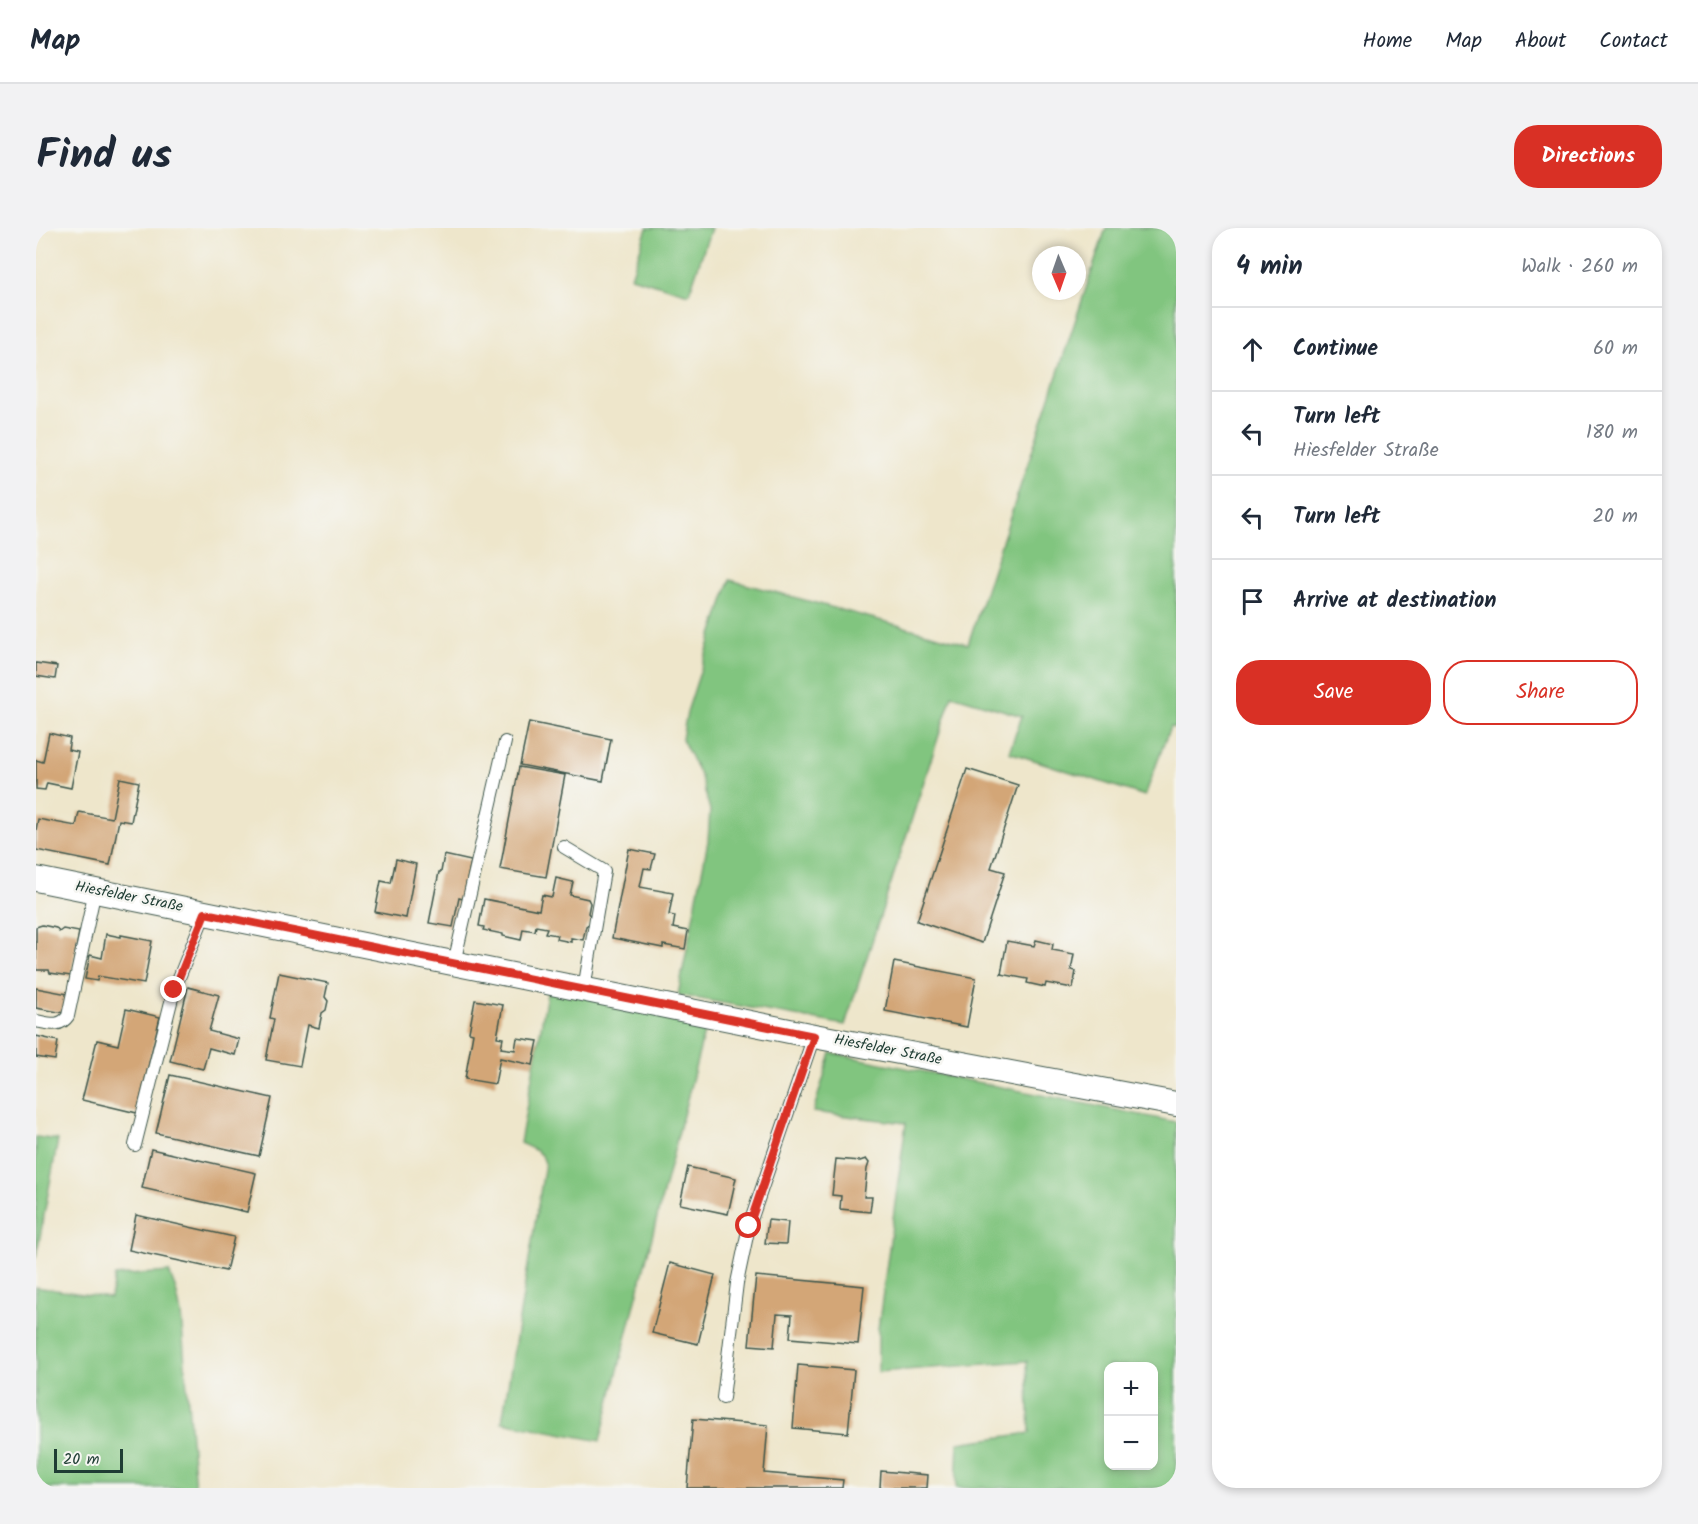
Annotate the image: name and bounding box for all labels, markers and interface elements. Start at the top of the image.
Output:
text: Map [30,19,81,64]
text: Home [1363,25,1412,58]
text: Map [1445,25,1482,58]
text: About [1515,25,1566,58]
text: Contact [1599,25,1668,58]
text: Find us [36,123,172,190]
button: Directions [1514,125,1662,188]
north arrow [1032,246,1086,300]
text: 4 min [1236,246,1303,288]
text: Walk · 260 m [1521,251,1638,283]
text: Continue [1293,332,1378,367]
icon: ahead [1236,333,1269,366]
text: 60 m [1593,333,1638,365]
text: Turn left [1293,400,1380,435]
icon: left [1236,417,1269,450]
text: 180 m [1586,417,1638,449]
text: Hiesfelder Straße [1293,435,1439,467]
text: Turn left [1293,500,1380,535]
icon: left [1236,501,1269,534]
text: 20 m [1592,501,1638,533]
text: Arrive at destination [1293,584,1496,619]
icon: arrive [1236,585,1269,618]
button: Save [1236,660,1431,725]
button: Share [1443,660,1638,725]
street label: Hiesfelder Straße [73,875,185,919]
route end [160,976,186,1002]
street label: Hiesfelder Straße [832,1028,944,1072]
route start [735,1212,761,1238]
map controls [1104,1362,1158,1470]
button: + [1104,1362,1158,1416]
button: − [1104,1416,1158,1470]
scale bar [54,1446,123,1474]
text: 20 m [63,1447,99,1472]

